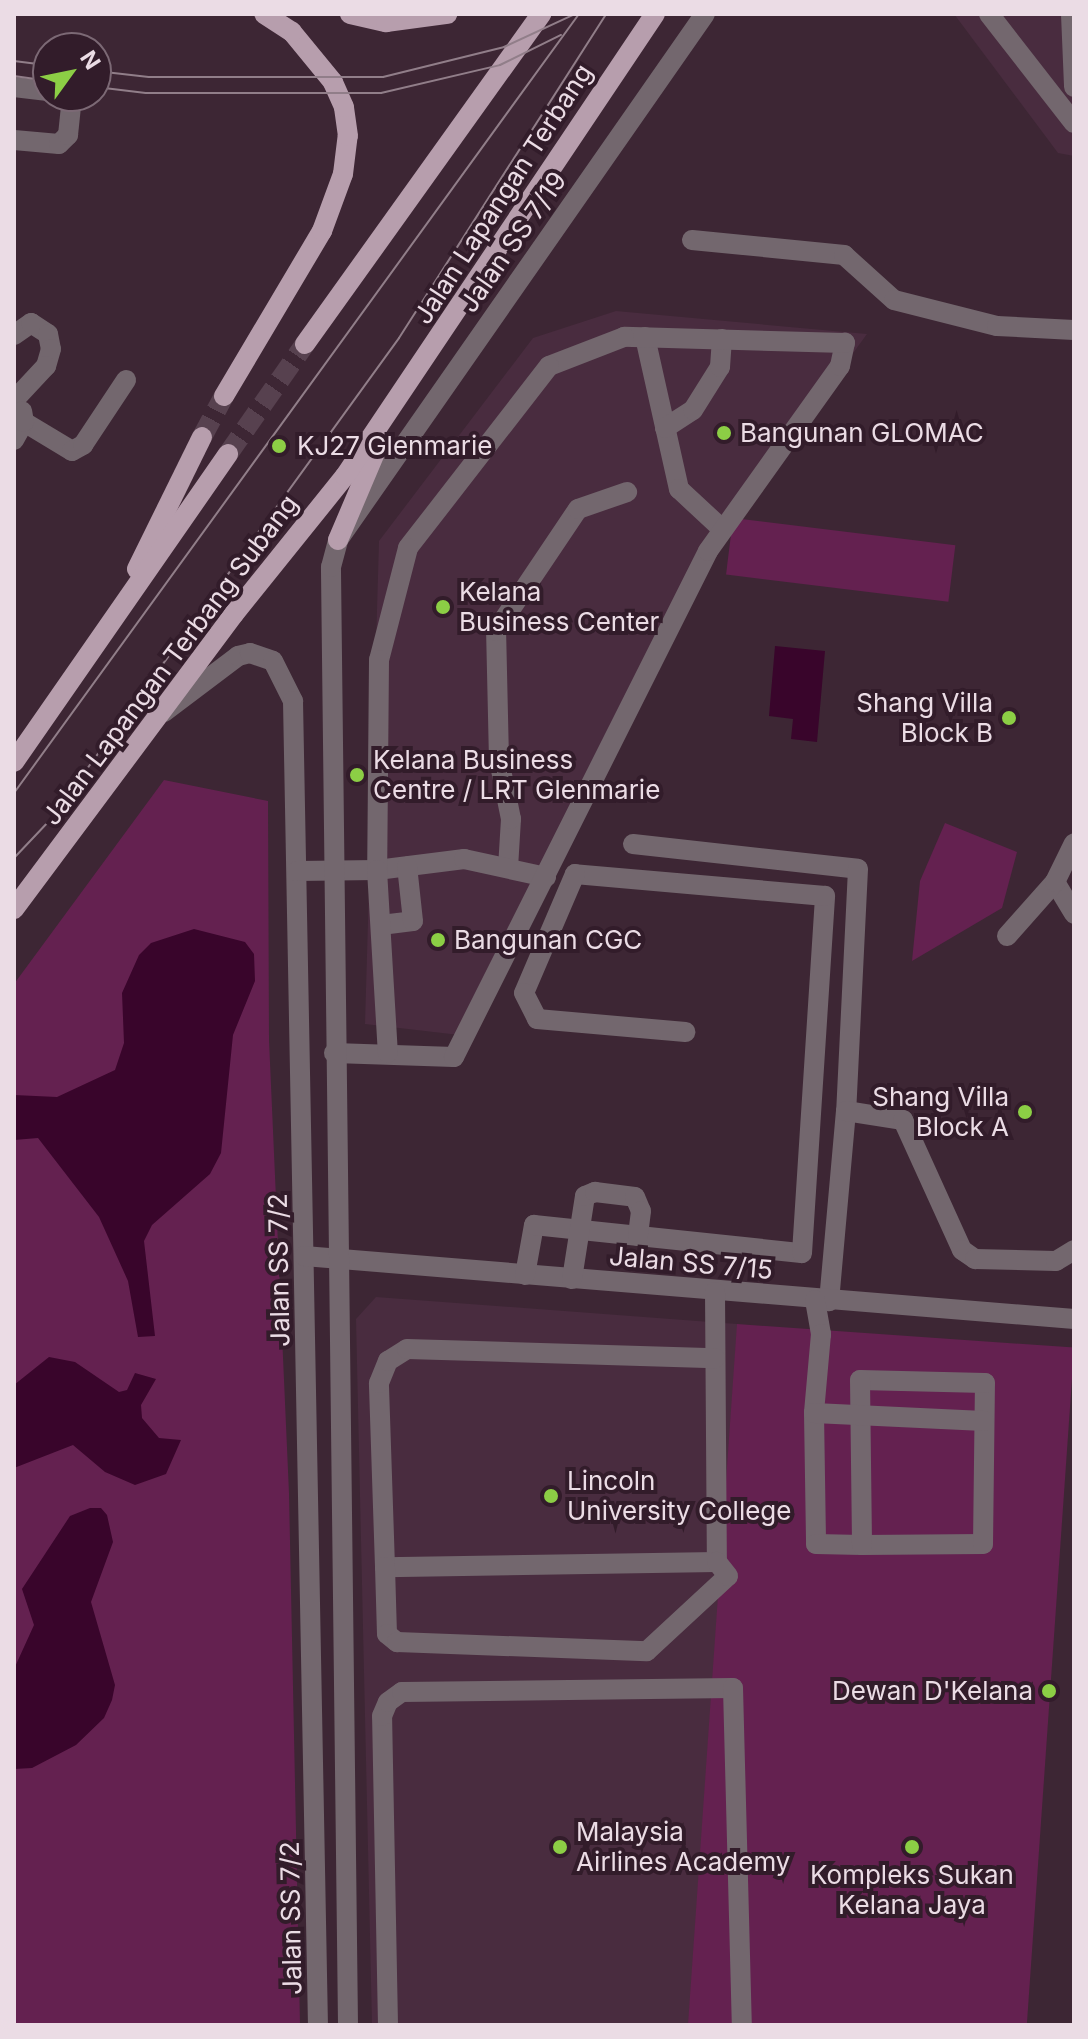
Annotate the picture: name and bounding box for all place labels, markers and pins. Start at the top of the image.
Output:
place label: Bangunan GLOMAC [740,417,984,449]
marker: Bangunan GLOMAC [715,424,733,442]
place label: KJ27 Glenmarie [297,430,492,462]
marker: KJ27 Glenmarie [268,435,290,457]
place label: Kelana Business Center [459,576,659,638]
marker: Kelana Business Center [434,598,452,616]
place label: Shang Villa Block B [856,687,993,748]
marker: Shang Villa Block B [1000,709,1018,727]
place label: Kelana Business Centre / LRT Glenmarie [373,744,660,806]
marker: Kelana Business Centre / LRT Glenmarie [348,766,366,784]
place label: Bangunan CGC [454,924,642,956]
marker: Bangunan CGC [429,931,447,949]
place label: Shang Villa Block A [872,1081,1009,1142]
marker: Shang Villa Block A [1016,1103,1034,1121]
place label: Lincoln University College [567,1465,791,1526]
marker: Lincoln University College [542,1487,560,1505]
place label: Dewan D'Kelana [832,1675,1033,1707]
marker: Dewan D'Kelana [1040,1682,1058,1700]
place label: Malaysia Airlines Academy [576,1816,790,1878]
marker: Malaysia Airlines Academy [551,1838,569,1856]
marker: Kompleks Sukan Kelana Jaya [903,1838,921,1856]
place label: Kompleks Sukan Kelana Jaya [810,1859,1014,1920]

